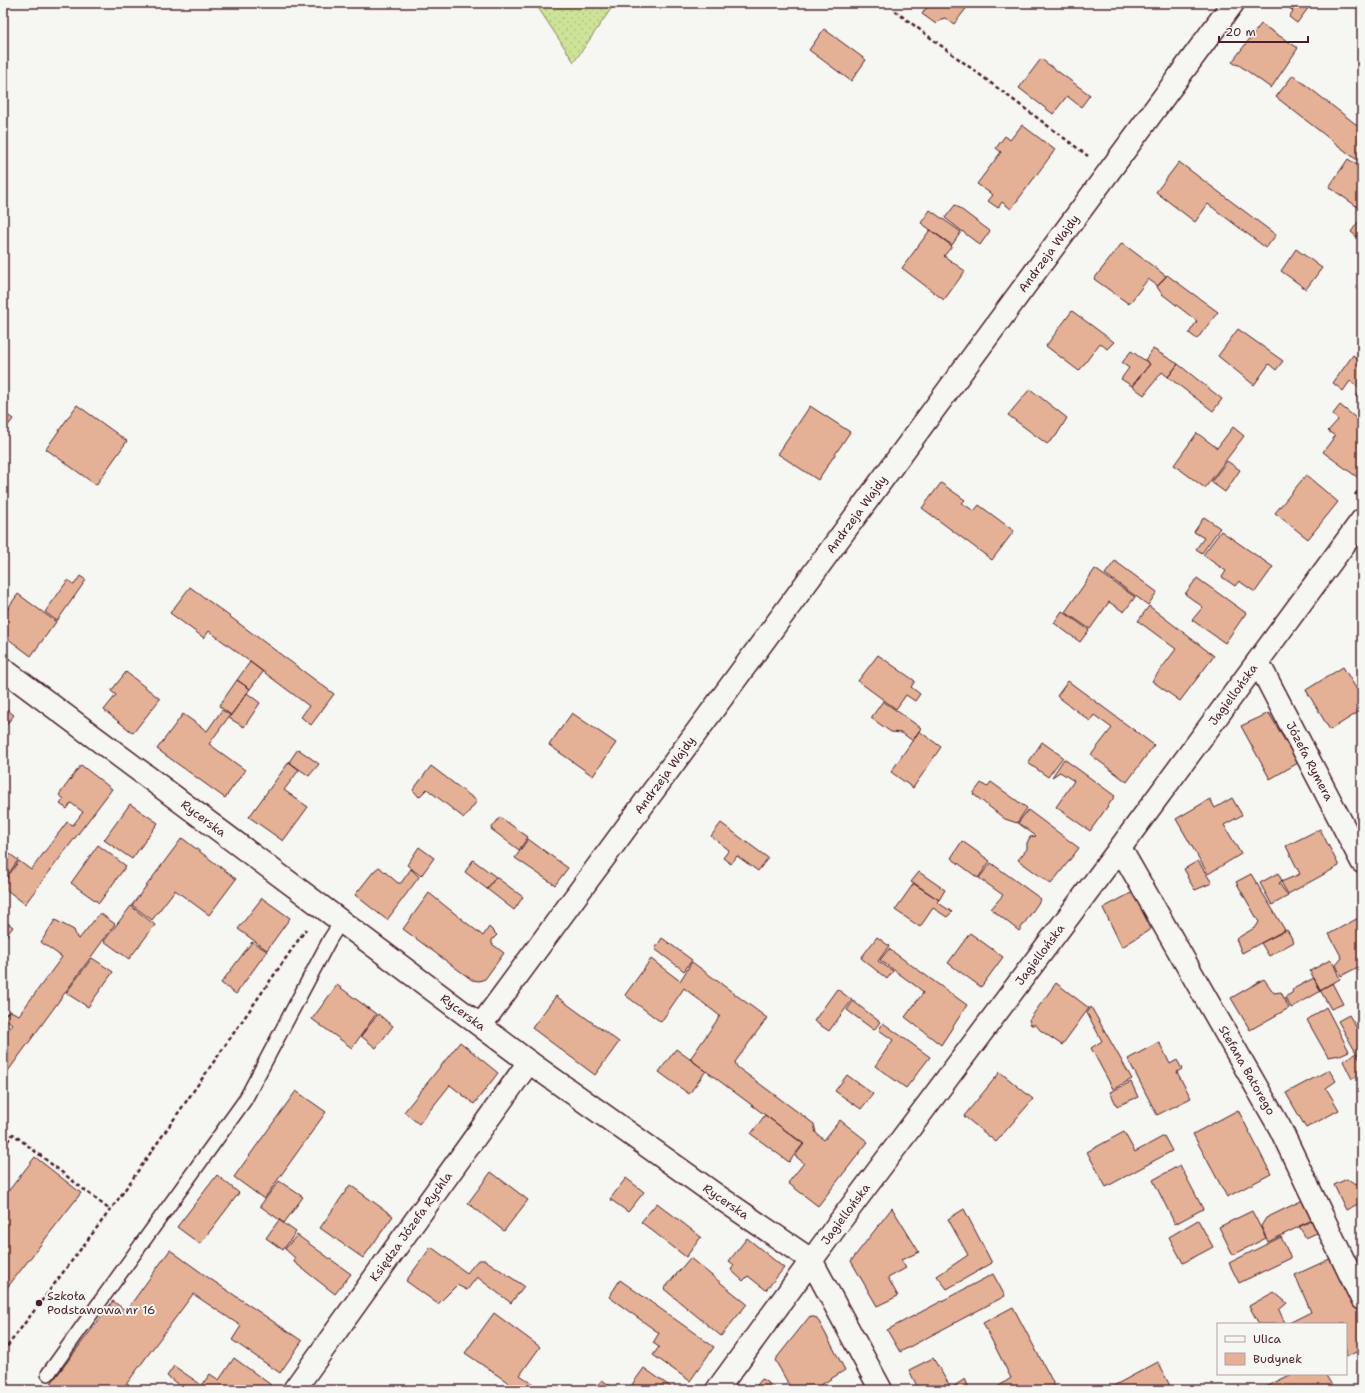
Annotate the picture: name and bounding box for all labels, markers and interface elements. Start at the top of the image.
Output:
scale bar [1219,18,1308,44]
text: 20 m [1225,24,1256,40]
street label: Andrzeja Wajdy [1015,211,1083,296]
street label: Andrzeja Wajdy [823,472,891,557]
street label: Jagiellońska [1205,660,1262,729]
street label: Józefa Rymera [1282,719,1337,804]
street label: Andrzeja Wajdy [631,733,699,817]
street label: Rycerska [178,796,230,841]
street label: Jagiellońska [1012,920,1069,989]
street label: Rycerska [437,990,489,1035]
street label: Stefana Batorego [1215,1023,1279,1118]
street label: Księdza Józefa Rychla [366,1168,456,1285]
street label: Rycerska [700,1180,752,1223]
street label: Jagiellońska [817,1180,874,1248]
place label: Szkoła Podstawowa nr 16 [47,1288,155,1318]
marker: Szkoła Podstawowa nr 16 [34,1298,44,1308]
legend [1217,1323,1347,1375]
text: Ulica [1253,1331,1282,1347]
text: Budynek [1253,1351,1302,1367]

